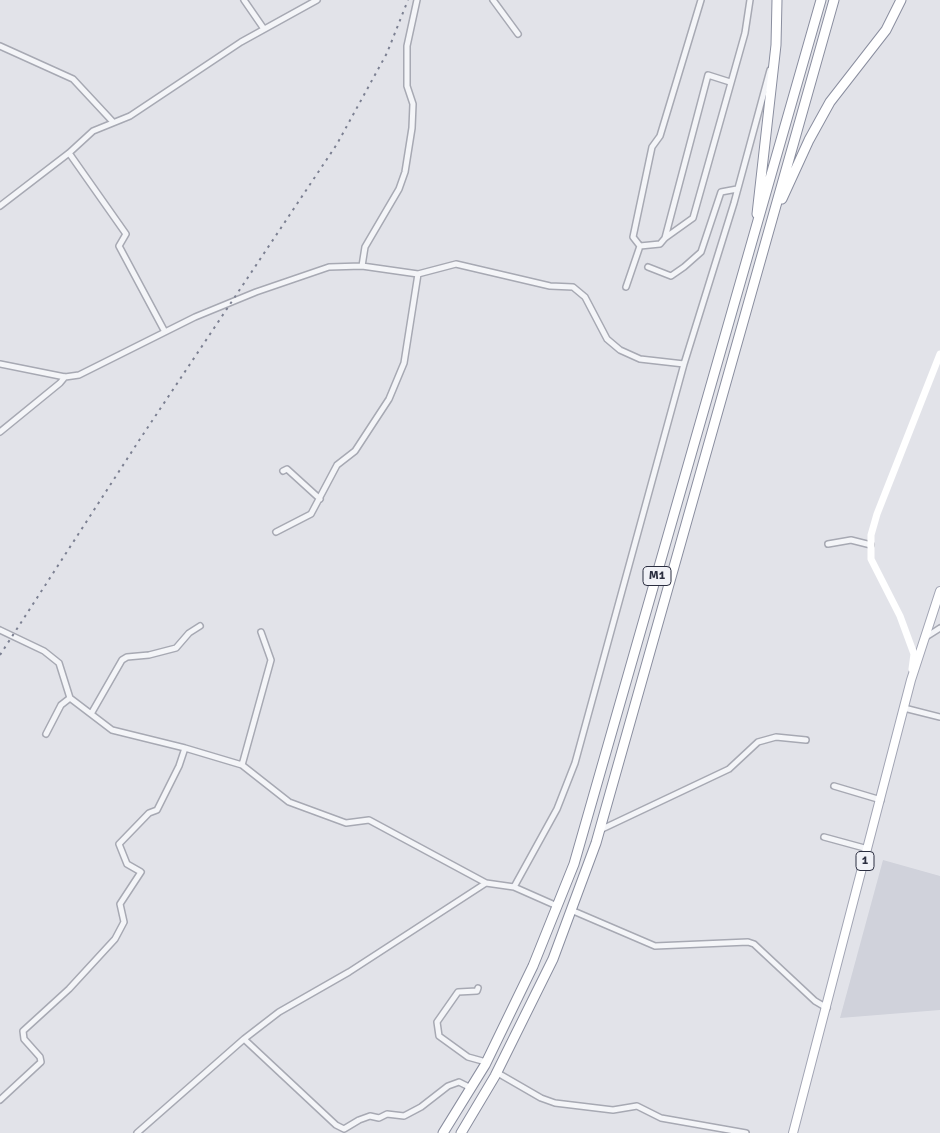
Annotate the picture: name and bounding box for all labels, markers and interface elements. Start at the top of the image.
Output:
road number: M1 [643,566,671,586]
road number: 1 [856,851,874,870]

